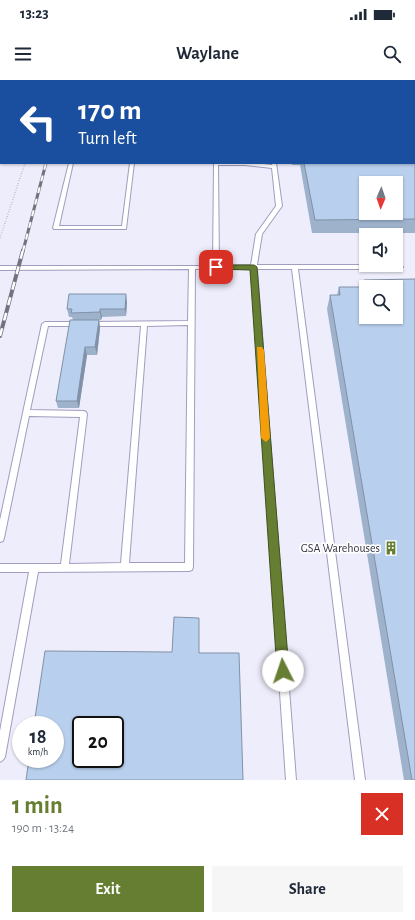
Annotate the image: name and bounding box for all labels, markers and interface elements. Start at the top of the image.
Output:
text: 13:23 [20,6,49,21]
icon: menu [12,43,34,65]
icon: search [381,43,403,65]
text: Waylane [176,45,239,63]
icon: left [12,96,64,148]
text: 170 m [78,97,142,125]
text: Turn left [78,130,137,148]
north arrow [359,176,403,220]
map controls [359,176,403,324]
button: sound [359,228,403,272]
pin [199,250,233,284]
icon: arrive [205,256,227,278]
button: search [359,280,403,324]
building icon: GSA Warehouses [383,540,399,556]
place label: GSA Warehouses [301,542,380,554]
position arrow [262,650,304,692]
speed limit sign: 20 [72,716,124,768]
text: 18 [29,727,47,747]
text: km/h [28,747,48,757]
button: close [361,793,403,835]
text: 1 min [12,794,63,818]
text: 190 m · 13:24 [12,822,74,835]
button: Exit [12,866,204,912]
button: Share [212,866,403,912]

